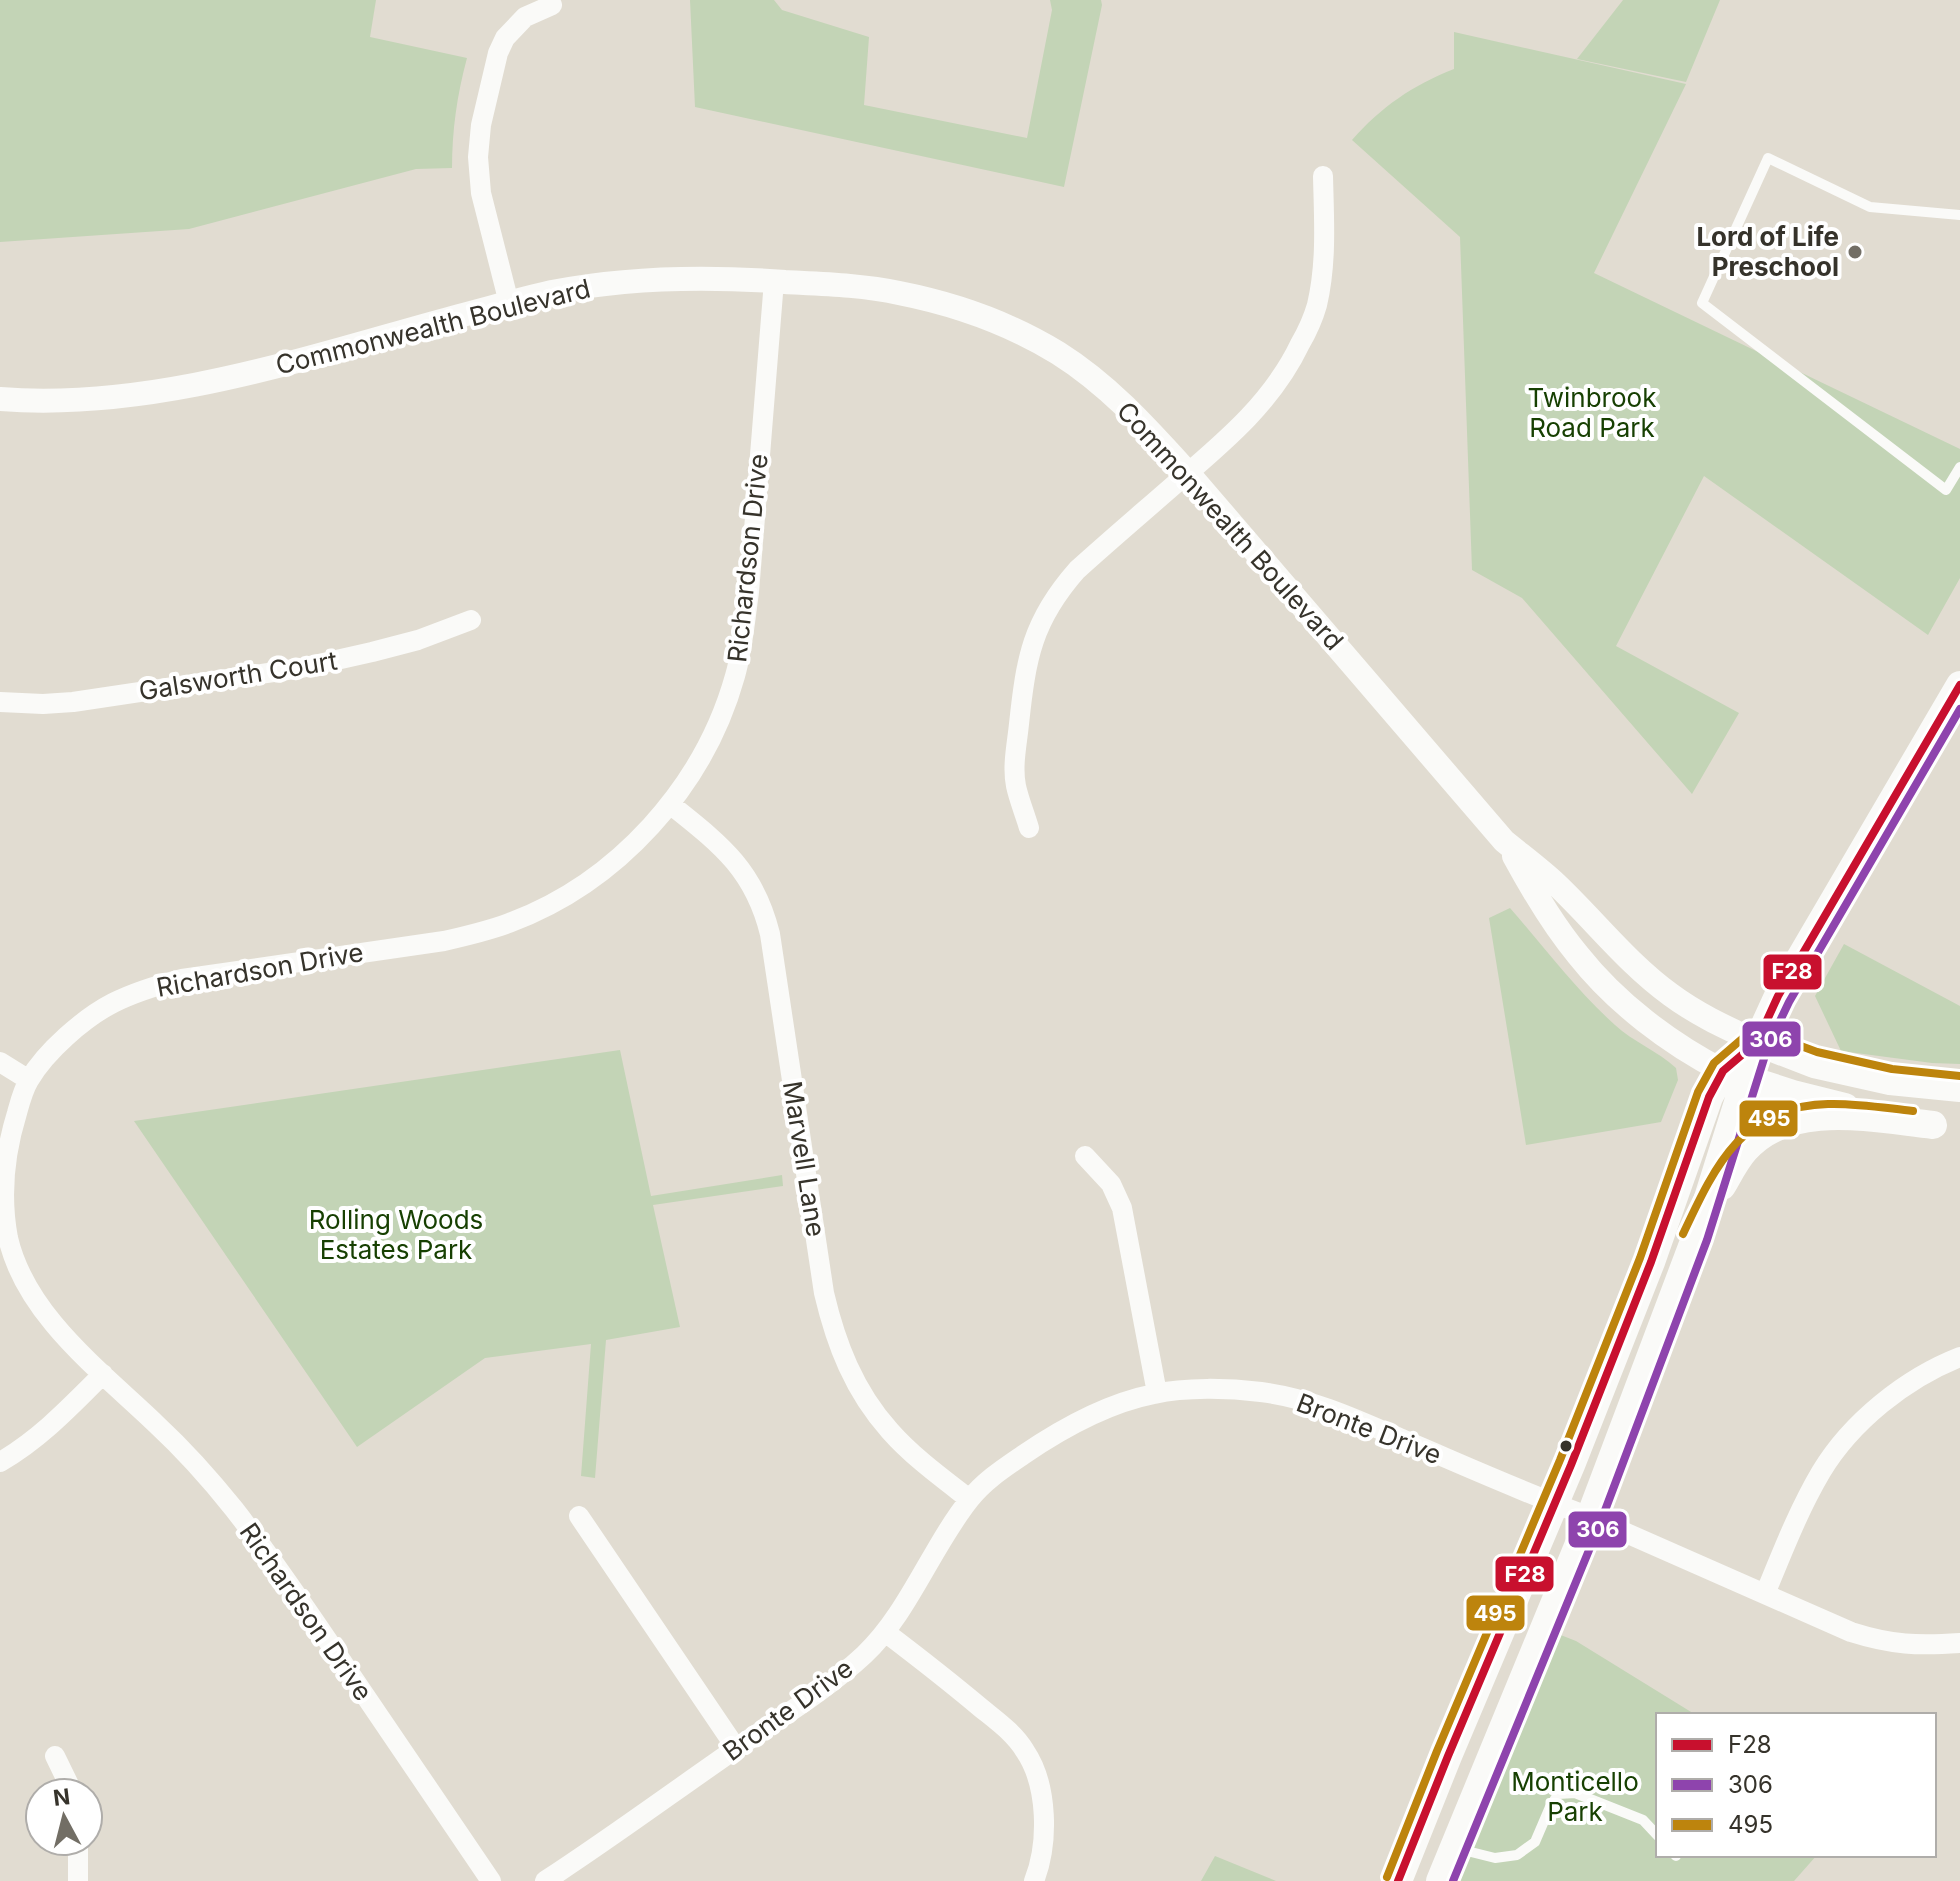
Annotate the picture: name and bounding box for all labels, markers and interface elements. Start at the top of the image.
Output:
place label: Lord of Life Preschool [1696,221,1839,282]
marker: Lord of Life Preschool [1846,243,1864,261]
street label: Commonwealth Boulevard [272,272,593,381]
park label: Twinbrook Road Park [1528,382,1656,443]
street label: Commonwealth Boulevard [1111,395,1350,656]
street label: Richardson Drive [721,452,774,664]
street label: Galsworth Court [136,645,339,706]
street label: Richardson Drive [154,936,366,1003]
line badge: F28 [1762,953,1823,991]
text: F28 [1771,958,1813,984]
line badge: 306 [1741,1020,1802,1058]
text: 306 [1749,1026,1793,1052]
street label: Marvell Lane [777,1079,832,1239]
line badge: 495 [1738,1099,1799,1138]
text: 495 [1747,1105,1791,1131]
park label: Rolling Woods Estates Park [309,1204,483,1265]
street label: Bronte Drive [1292,1387,1446,1470]
unlabelled marker [1558,1438,1574,1454]
line badge: 306 [1567,1510,1628,1549]
text: 306 [1576,1516,1620,1542]
street label: Richardson Drive [234,1517,379,1706]
line badge: F28 [1494,1555,1555,1593]
text: F28 [1504,1561,1546,1587]
line badge: 495 [1465,1594,1526,1632]
text: 495 [1473,1600,1517,1626]
street label: Bronte Drive [717,1652,859,1767]
legend [1656,1713,1936,1857]
text: F28 [1728,1730,1772,1759]
park label: Monticello Park [1511,1766,1639,1827]
text: 306 [1728,1770,1773,1799]
north arrow [24,1777,104,1857]
text: N [52,1783,71,1811]
text: 495 [1728,1810,1773,1839]

